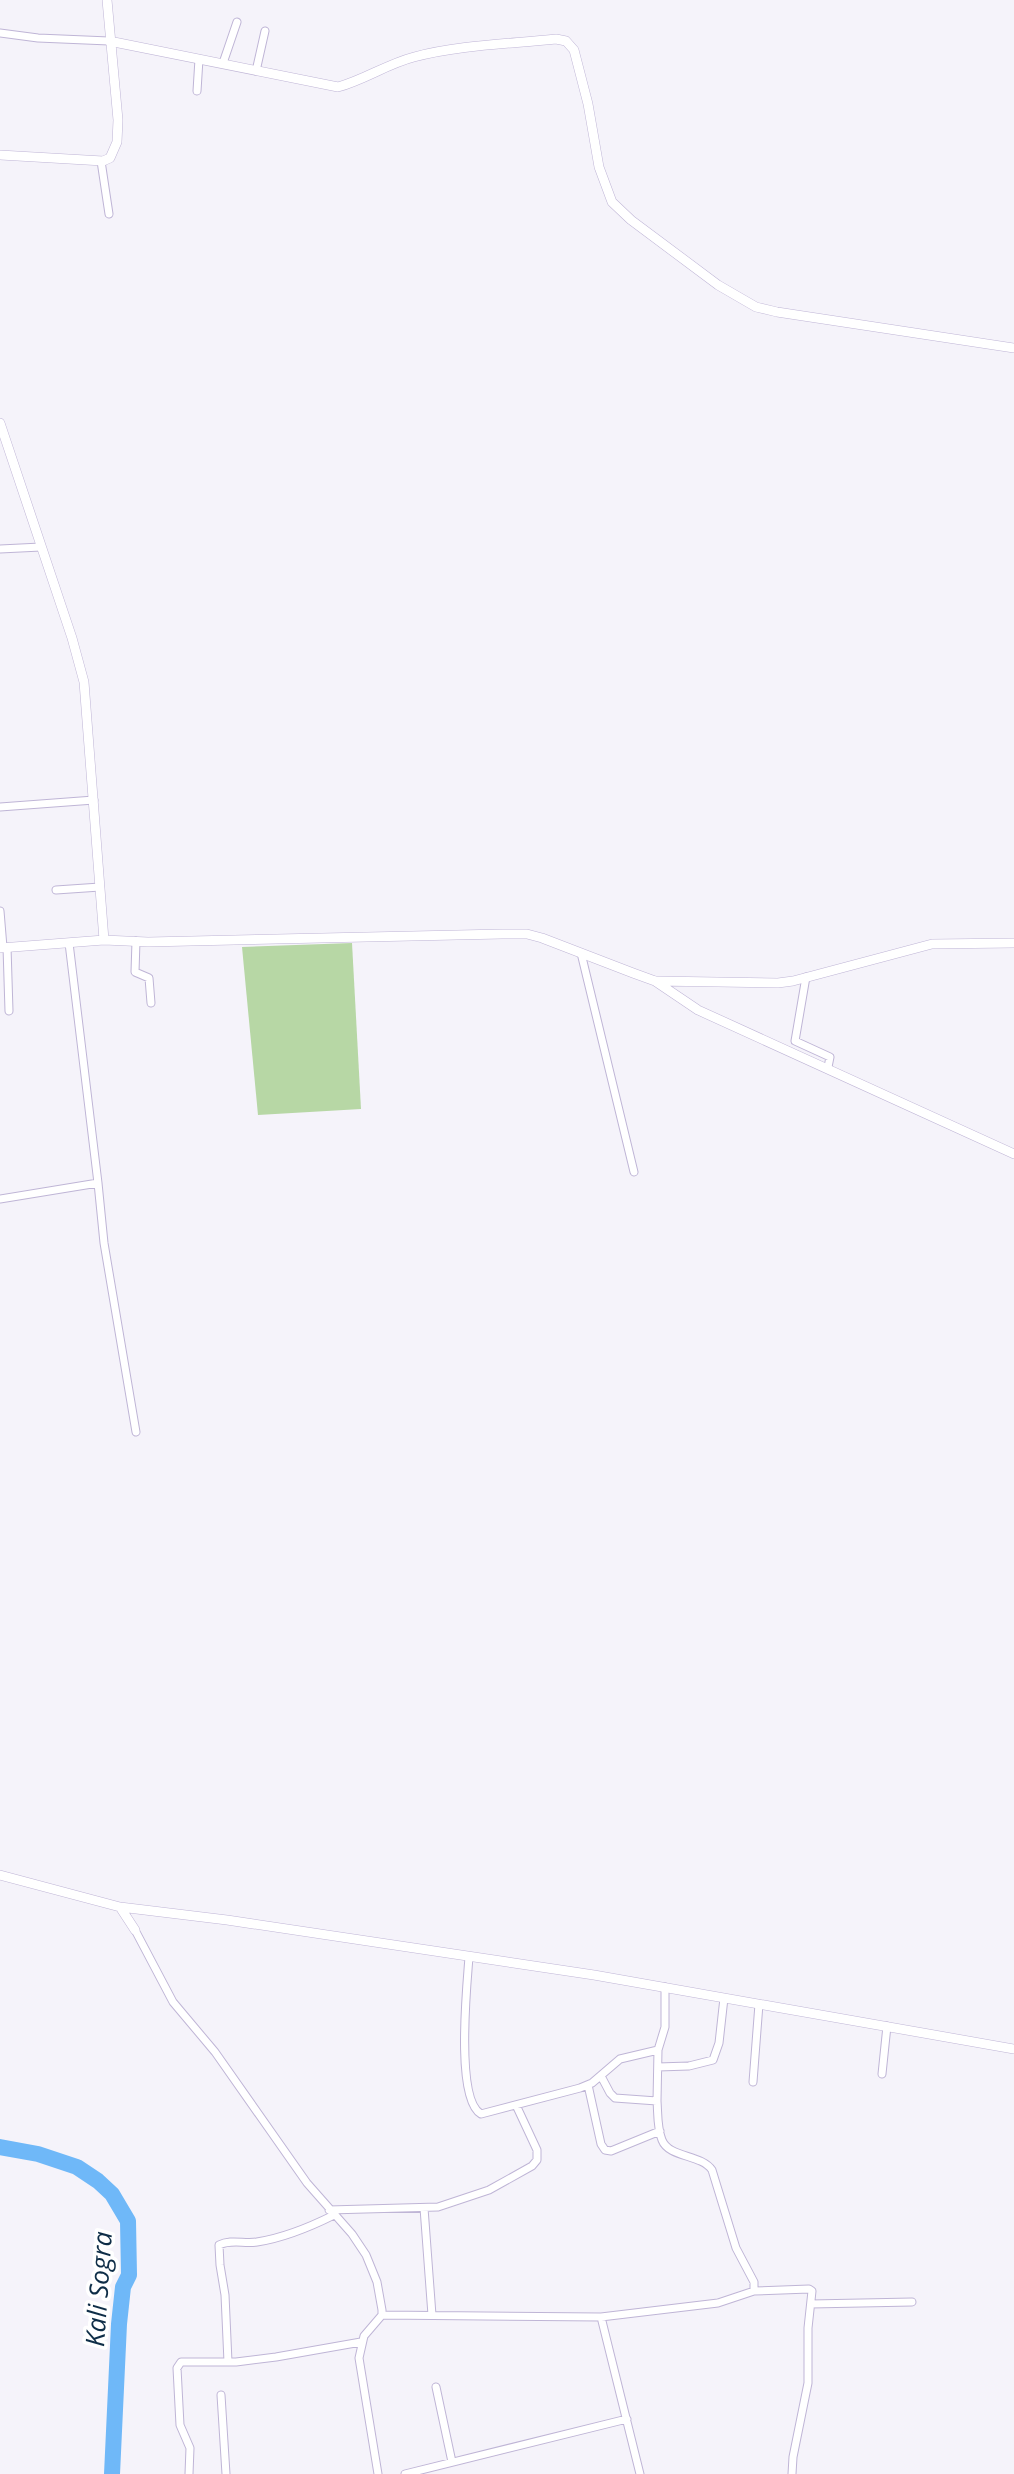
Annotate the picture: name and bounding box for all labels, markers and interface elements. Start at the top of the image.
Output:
water label: Kali Sogra [76,2230,120,2348]

